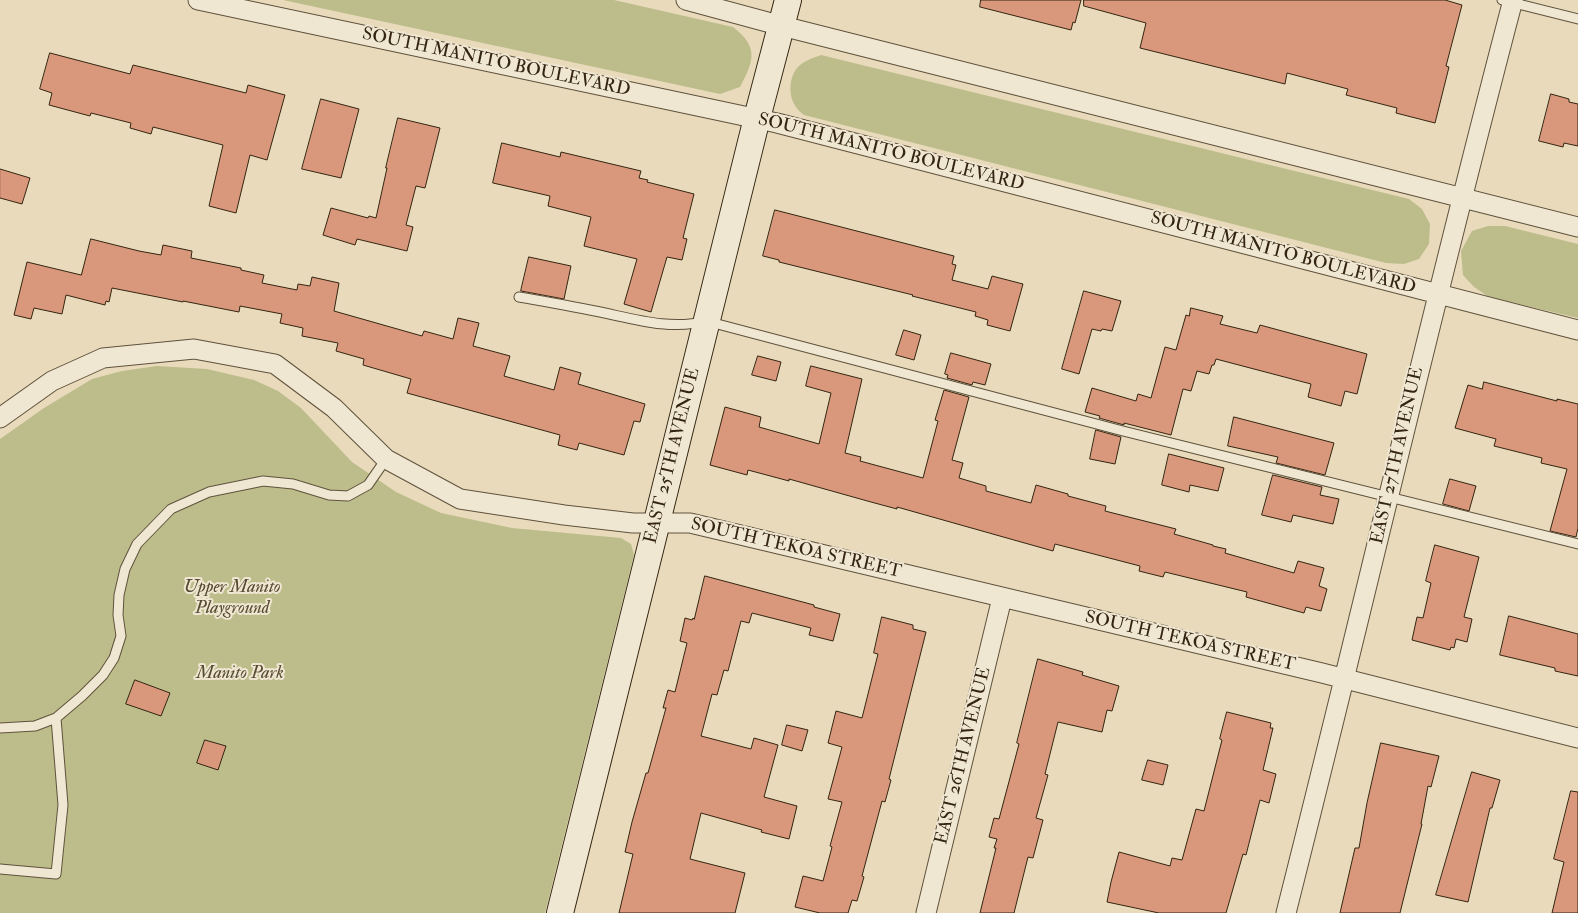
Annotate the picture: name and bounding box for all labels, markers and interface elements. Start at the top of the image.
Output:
street label: SOUTH MANITO BOULEVARD [360,24,632,102]
street label: SOUTH MANITO BOULEVARD [756,109,1026,197]
street label: SOUTH MANITO BOULEVARD [1148,208,1418,300]
street label: EAST 27TH AVENUE [1367,365,1429,547]
street label: EAST 25TH AVENUE [641,366,705,546]
street label: SOUTH TEKOA STREET [689,514,903,584]
park label: Upper Manito Playground [183,577,281,620]
street label: SOUTH TEKOA STREET [1083,607,1297,677]
park label: Manito Park [196,663,284,685]
street label: EAST 26TH AVENUE [932,665,996,847]

